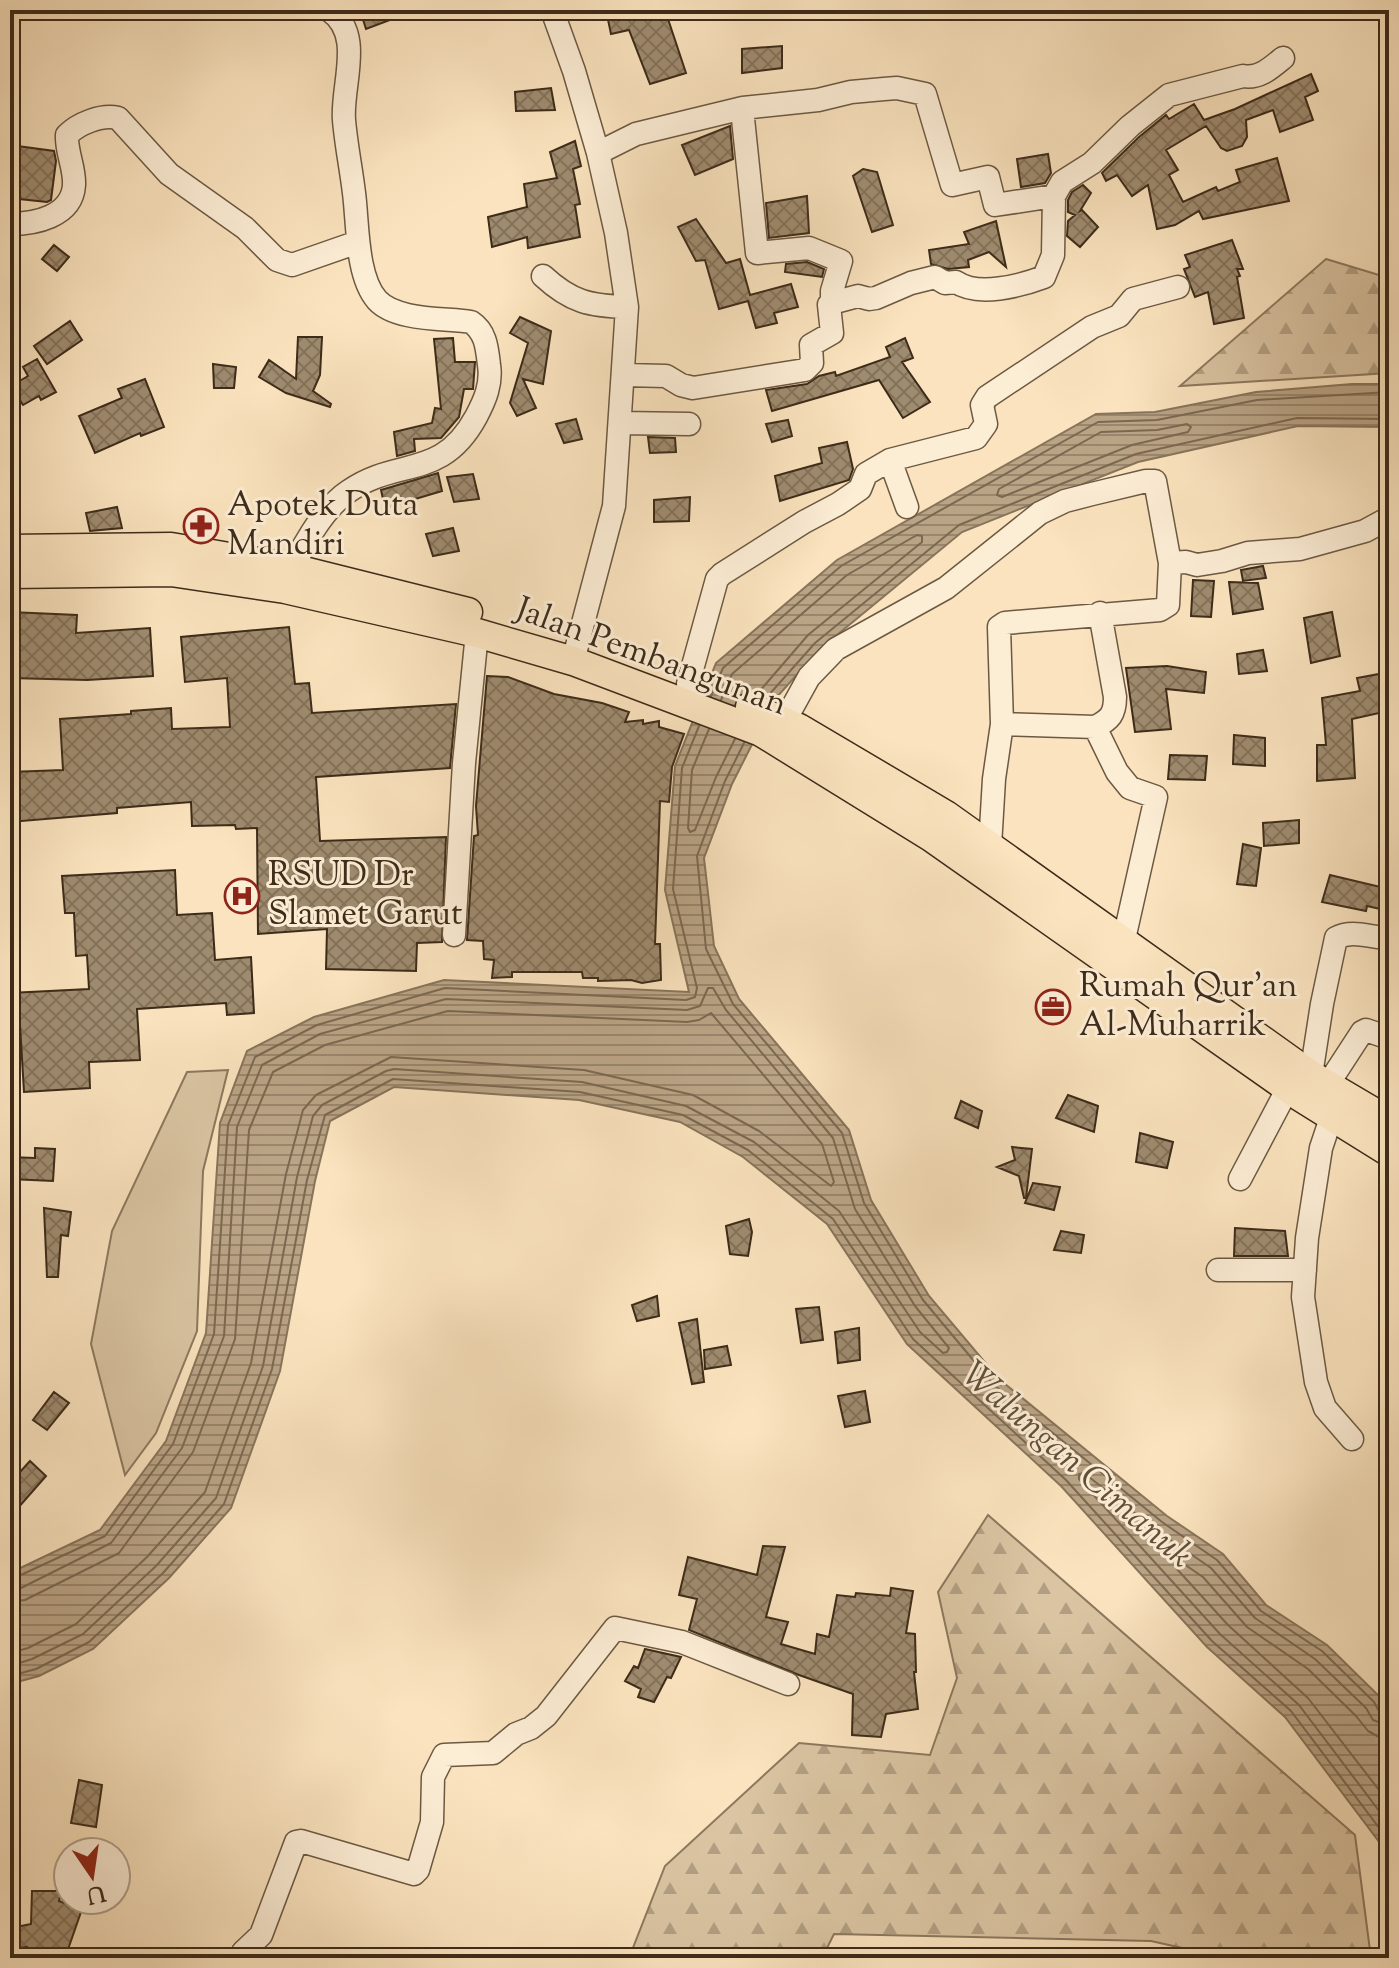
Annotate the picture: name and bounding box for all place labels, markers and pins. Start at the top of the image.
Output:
place label: Apotek Duta Mandiri [227,482,418,570]
pharmacy icon: Apotek Duta Mandiri [182,507,220,545]
place label: RSUD Dr Slamet Garut [268,852,463,940]
hospital icon: RSUD Dr Slamet Garut [223,877,261,915]
place label: Rumah Qur'an Al-Muharrik [1079,963,1298,1051]
office icon: Rumah Qur'an Al-Muharrik [1034,988,1072,1026]

